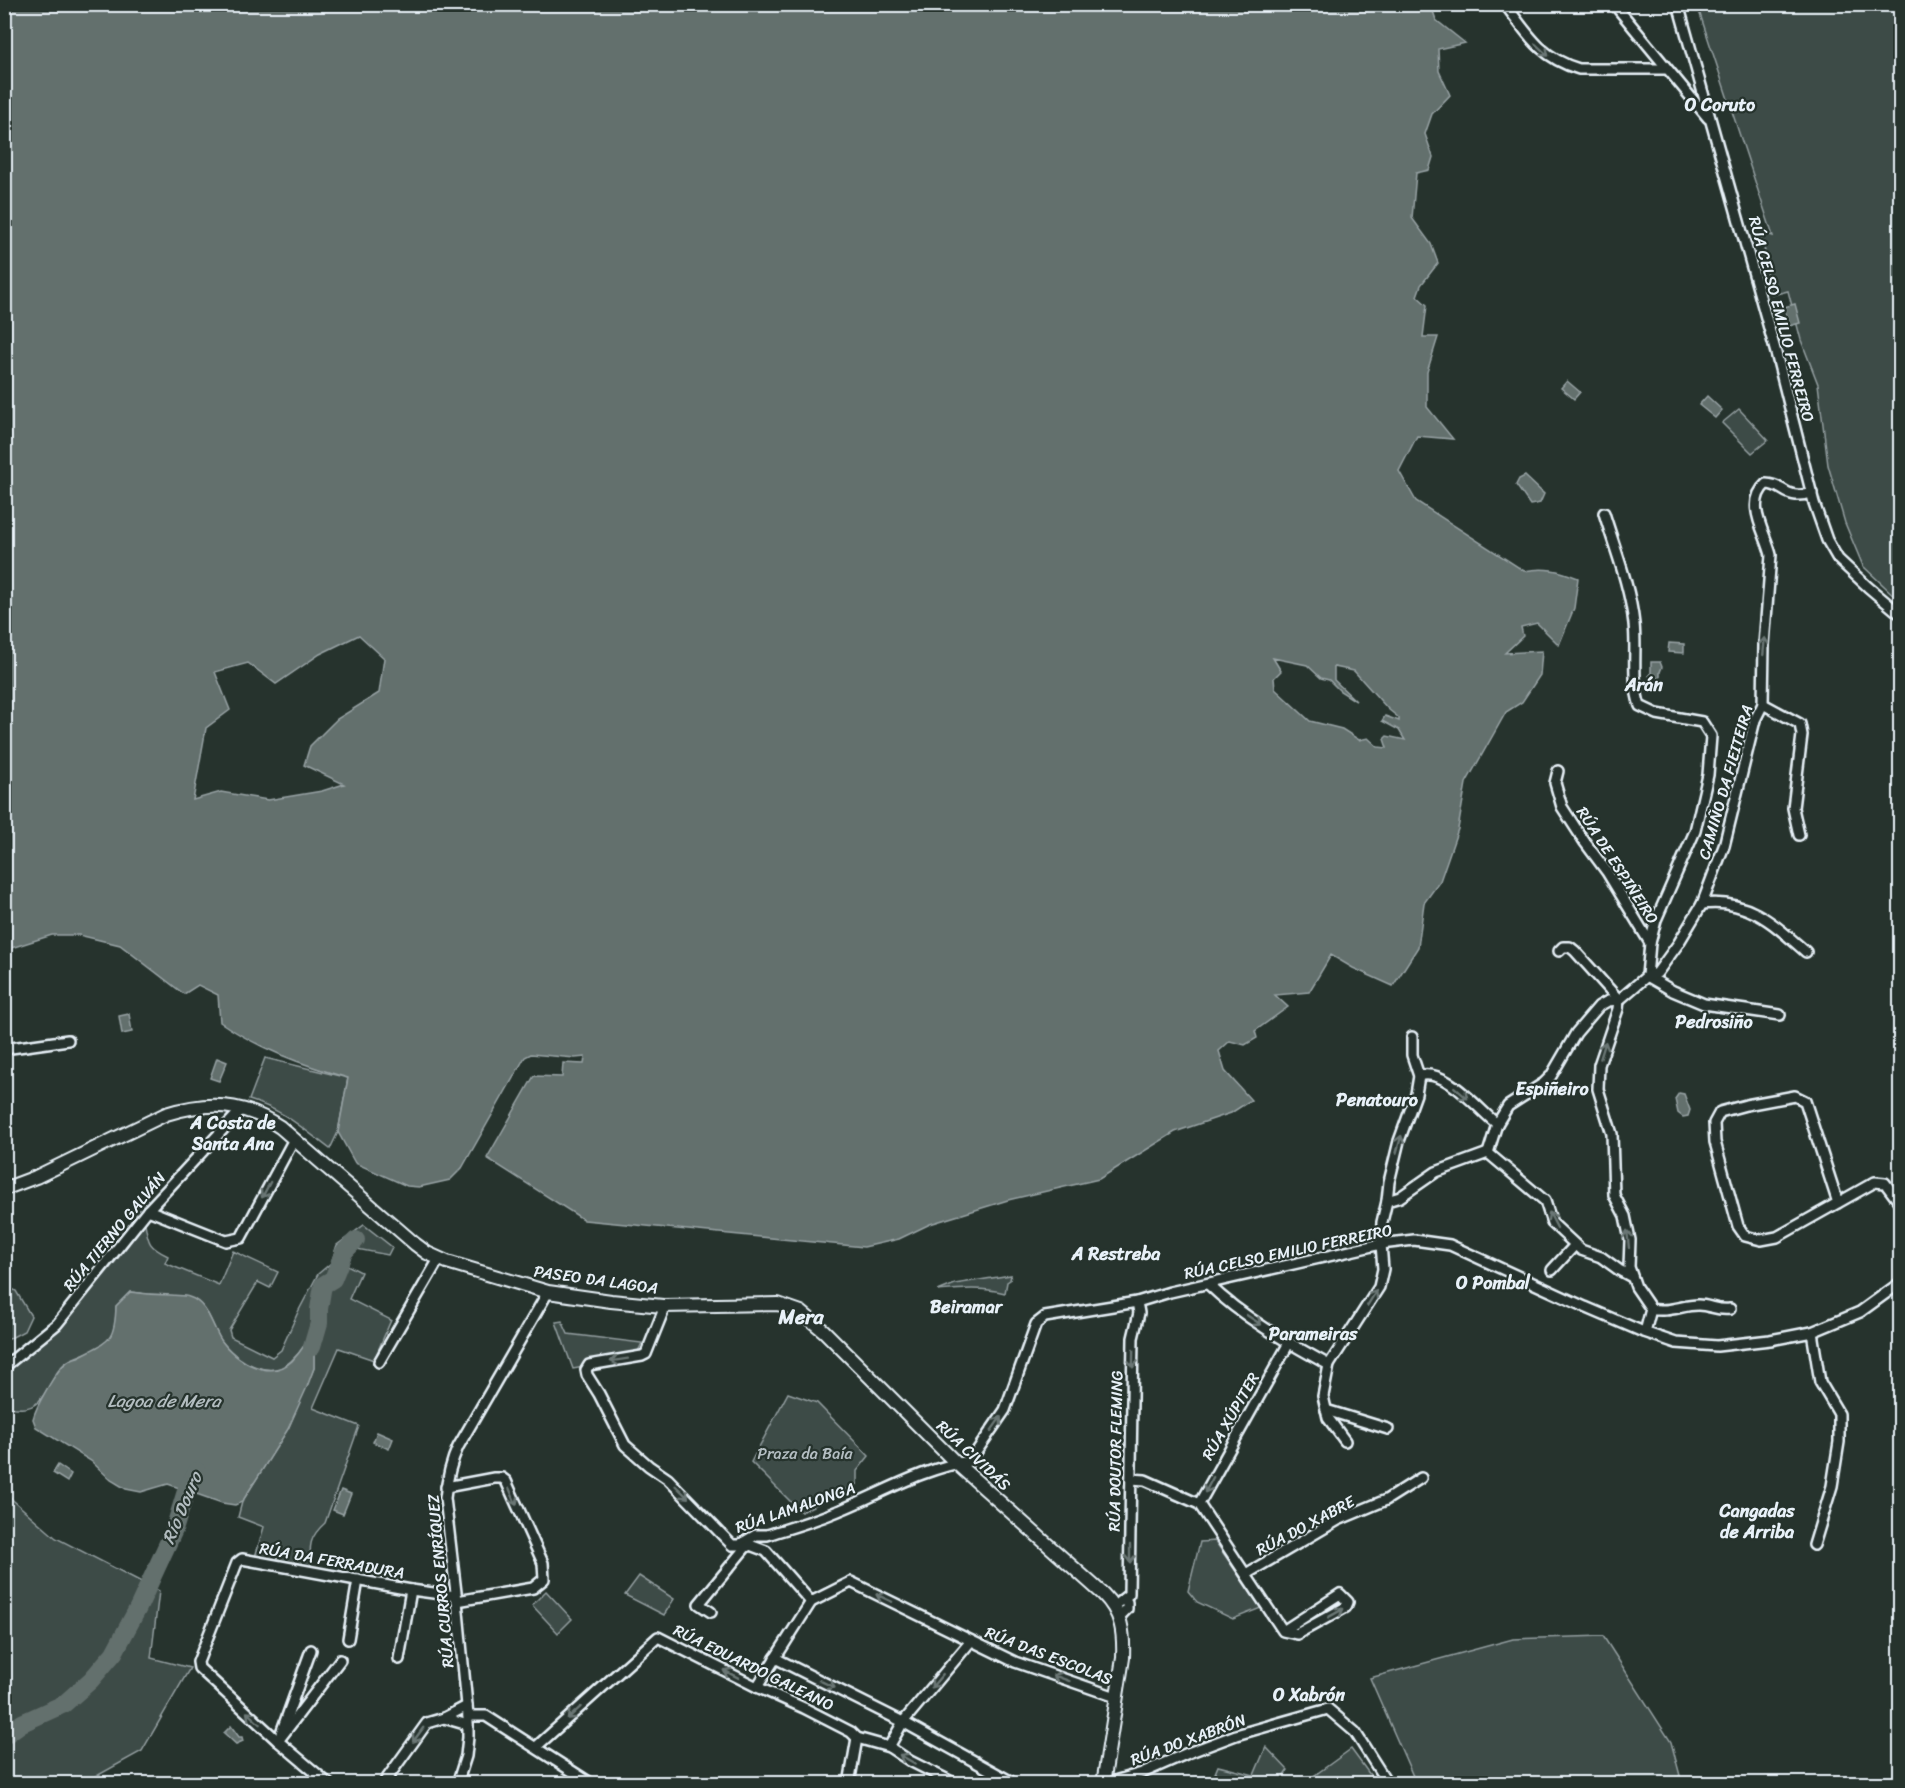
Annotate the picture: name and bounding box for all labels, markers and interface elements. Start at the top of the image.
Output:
one-way arrow [1534,43,1549,57]
district label: O Coruto [1685,89,1755,121]
street label: RÚA CELSO EMILIO FERREIRO [1740,213,1823,425]
one-way arrow [1759,636,1770,656]
district label: Arán [1624,669,1663,701]
street label: CAMIÑO DA FIEITEIRA [1689,701,1761,863]
street label: RÚA DE ESPIÑEIRO [1568,800,1667,930]
district label: Pedrosiño [1675,1006,1754,1038]
one-way arrow [1598,1041,1609,1060]
district label: Espiñeiro [1515,1073,1589,1105]
district label: Penatouro [1336,1084,1419,1116]
one-way arrow [1453,1086,1468,1100]
district label: A Costa de Santa Ana [190,1107,276,1160]
one-way arrow [1394,1135,1405,1154]
street label: RÚA TIERNO GALVÁN [55,1164,174,1298]
one-way arrow [260,1181,272,1198]
one-way arrow [1547,1211,1559,1229]
street label: RÚA CELSO EMILIO FERREIRO [1181,1215,1395,1288]
one-way arrow [1623,1229,1634,1249]
district label: A Restreba [1071,1238,1161,1270]
street label: PASEO DA LAGOA [532,1256,660,1303]
district label: O Pombal [1456,1267,1531,1299]
one-way arrow [1367,1290,1379,1307]
district label: Beiramar [930,1291,1004,1323]
district label: Mera [778,1300,824,1335]
one-way arrow [1245,1315,1262,1327]
district label: Parameiras [1269,1318,1358,1350]
one-way arrow [1127,1349,1138,1369]
one-way arrow [610,1355,629,1366]
street label: RÚA XÚPITER [1193,1366,1268,1466]
street label: RÚA DOUTOR FLEMING [1100,1370,1131,1532]
water label: Lagoa de Mera [107,1385,223,1417]
street label: RÚA CIVIDÁS [929,1413,1018,1498]
one-way arrow [990,1417,1002,1433]
park label: Praza da Baía [757,1439,854,1468]
water label: Río Douro [152,1465,212,1549]
street label: RÚA LAMALONGA [731,1473,859,1542]
one-way arrow [1203,1476,1215,1493]
one-way arrow [674,1485,689,1499]
street label: RÚA DO XABRE [1250,1487,1361,1564]
one-way arrow [508,1488,520,1506]
street label: RÚA CURROS ENRÍQUEZ [418,1492,463,1669]
district label: Cangadas de Arriba [1719,1495,1795,1548]
street label: RÚA DA FERRADURA [257,1533,407,1588]
one-way arrow [1125,1544,1136,1564]
one-way arrow [875,1591,893,1603]
one-way arrow [1327,1607,1344,1619]
street label: RÚA EDUARDO GALEANO [668,1616,839,1719]
street label: RÚA DAS ESCOLAS [981,1618,1117,1693]
one-way arrow [722,1668,740,1679]
one-way arrow [1053,1671,1071,1682]
one-way arrow [931,1673,944,1689]
one-way arrow [818,1678,835,1690]
district label: O Xabrón [1273,1679,1345,1711]
street label: RÚA DO XABRÓN [1126,1705,1250,1774]
one-way arrow [567,1706,582,1720]
one-way arrow [246,1711,261,1725]
one-way arrow [412,1726,424,1742]
one-way arrow [899,1753,916,1765]

